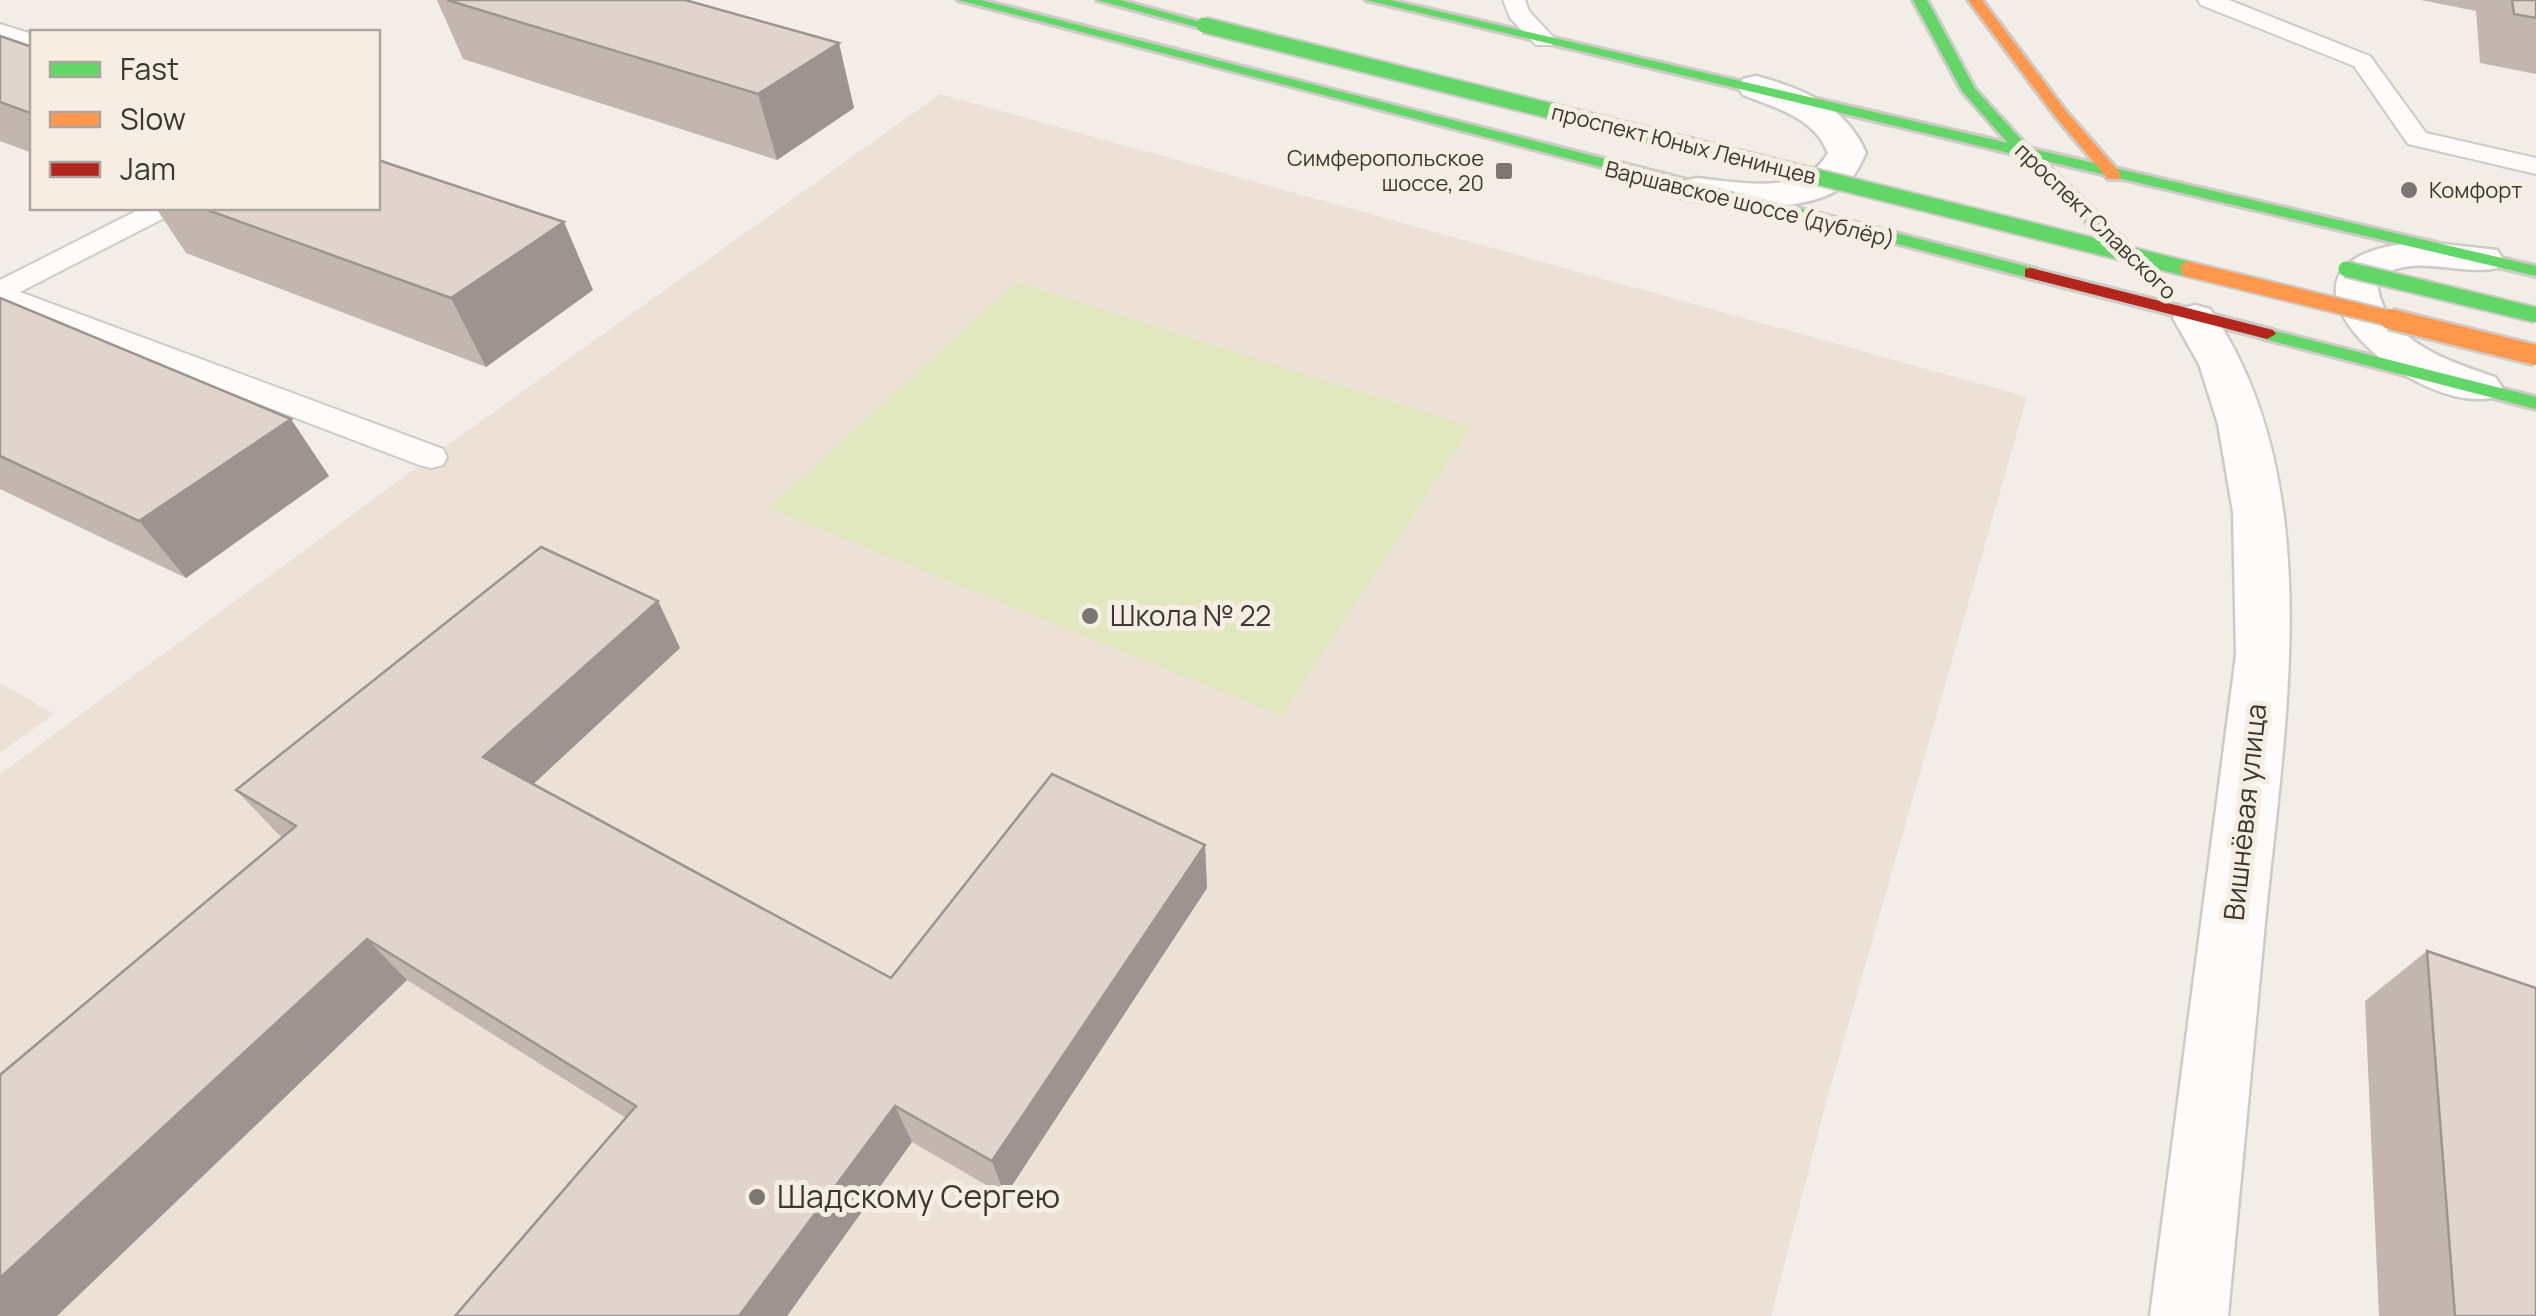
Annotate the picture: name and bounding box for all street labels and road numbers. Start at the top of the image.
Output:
street label: проспект Юных Ленинцев [1549,97,1820,191]
street label: проспект Славского [2009,136,2183,306]
street label: Варшавское шоссе (дублёр) [1602,153,1898,255]
street label: Вишнёвая улица [2214,702,2274,922]

